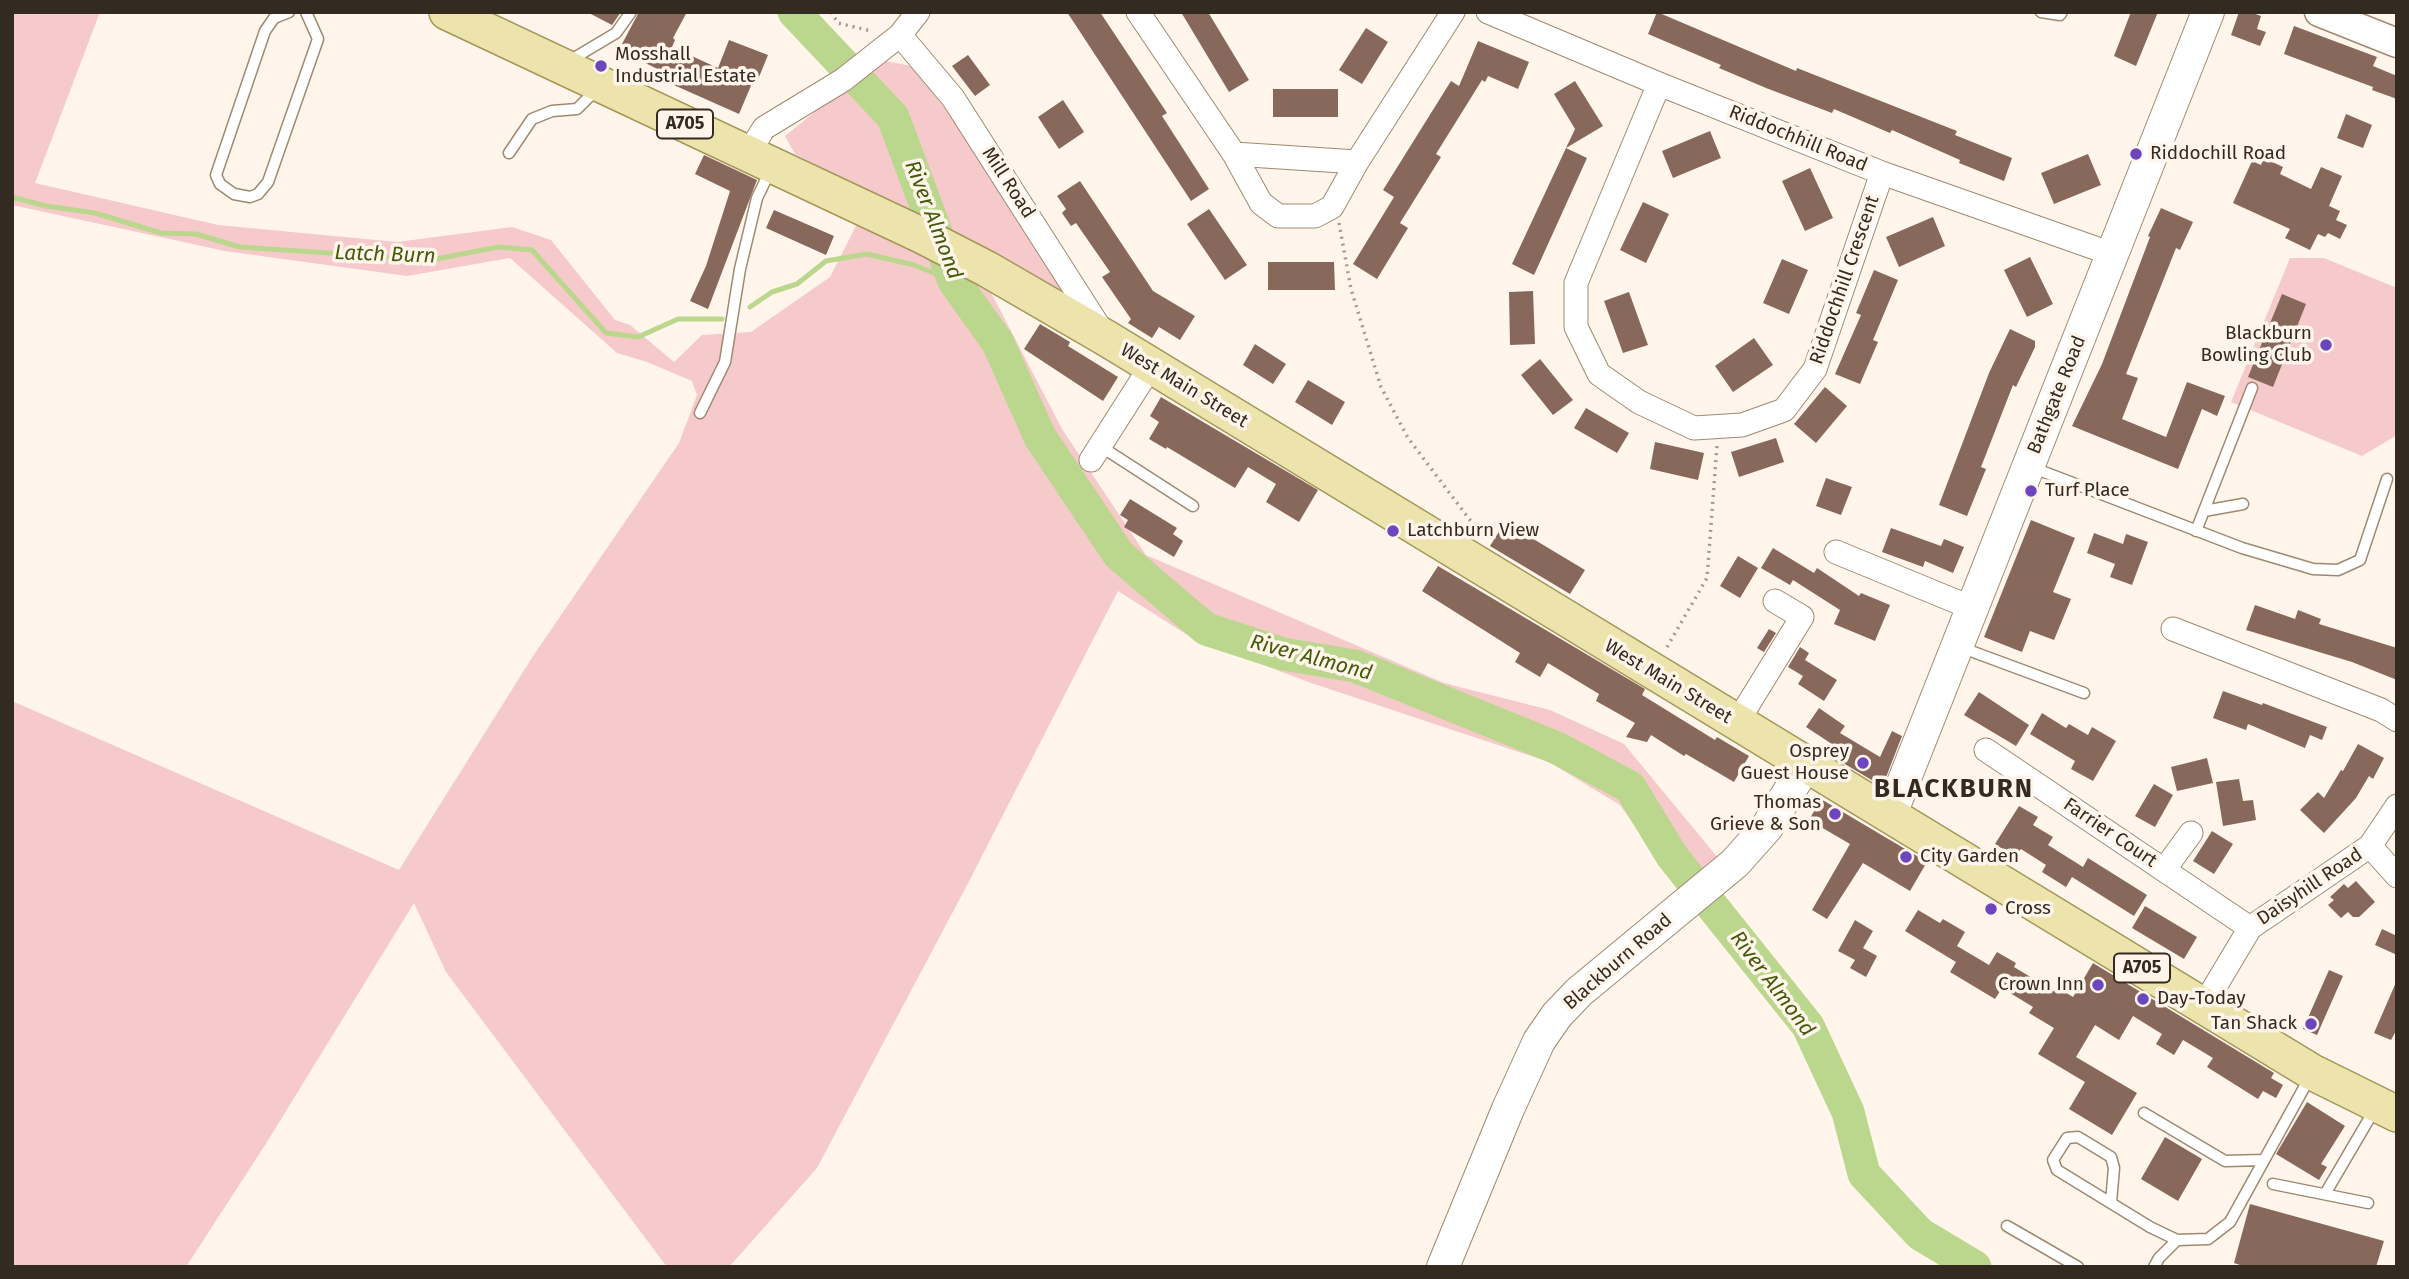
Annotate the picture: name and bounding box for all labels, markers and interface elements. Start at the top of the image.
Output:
place label: Mosshall Industrial Estate [615,44,756,88]
marker: Mosshall Industrial Estate [593,58,609,74]
street label: Riddochhill Road [1725,101,1871,177]
road number: A705 [657,110,713,139]
street label: Mill Road [977,143,1039,223]
place label: Riddochill Road [2150,143,2286,165]
marker: Riddochill Road [2128,146,2144,162]
water label: River Almond [899,157,967,283]
street label: Riddochhill Crescent [1805,193,1885,367]
water label: Latch Burn [334,241,436,269]
place label: Blackburn Bowling Club [2200,323,2312,367]
street label: Bathgate Road [2023,333,2091,457]
marker: Blackburn Bowling Club [2318,337,2334,353]
street label: West Main Street [1116,339,1252,433]
place label: Turf Place [2045,480,2130,502]
marker: Turf Place [2023,483,2039,499]
place label: Latchburn View [1407,520,1539,542]
marker: Latchburn View [1385,523,1401,539]
water label: River Almond [1247,630,1375,686]
street label: West Main Street [1600,635,1736,729]
place label: Osprey Guest House [1741,741,1849,785]
marker: Osprey Guest House [1855,755,1871,771]
district label: BLACKBURN [1875,774,2033,806]
place label: Thomas Grieve & Son [1710,792,1821,836]
street label: Farrier Court [2059,793,2161,873]
marker: Thomas Grieve & Son [1827,806,1843,822]
street label: Daisyhill Road [2253,843,2367,931]
place label: City Garden [1920,846,2019,868]
marker: City Garden [1898,849,1914,865]
place label: Cross [2005,898,2051,920]
marker: Cross [1983,901,1999,917]
street label: Blackburn Road [1559,909,1677,1015]
water label: River Almond [1724,926,1820,1042]
road number: A705 [2114,953,2170,982]
place label: Crown Inn [1998,974,2084,996]
marker: Crown Inn [2090,977,2106,993]
place label: Day-Today [2157,988,2246,1010]
marker: Day-Today [2135,991,2151,1007]
place label: Tan Shack [2211,1013,2297,1035]
marker: Tan Shack [2303,1016,2319,1032]

